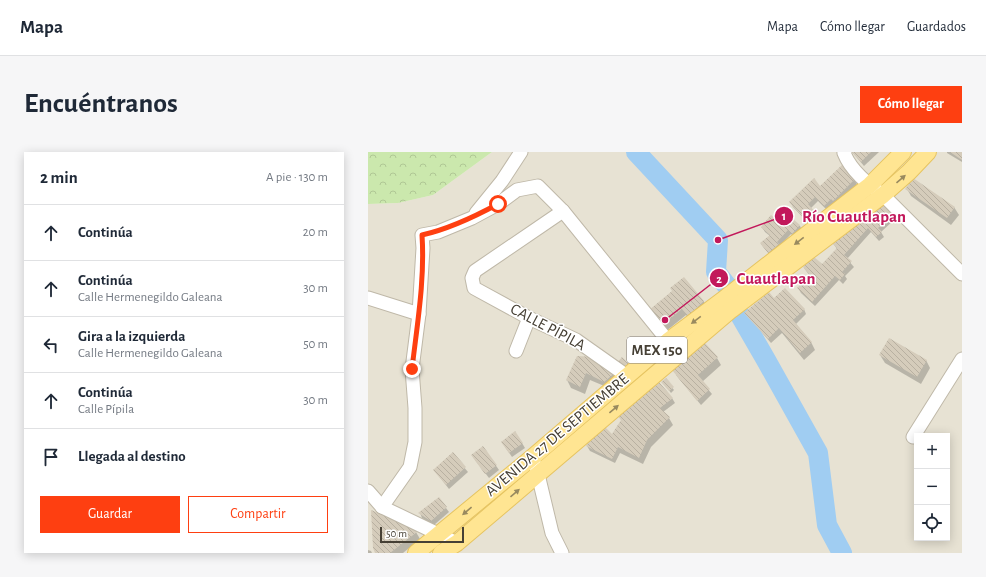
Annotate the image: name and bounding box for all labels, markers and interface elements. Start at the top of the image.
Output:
text: Mapa [20,18,63,37]
text: Mapa [767,20,798,34]
text: Cómo llegar [820,20,885,34]
text: Guardados [907,20,966,34]
button: Cómo llegar [860,86,962,123]
text: Encuéntranos [24,90,178,118]
text: 2 min [40,169,78,186]
text: A pie · 130 m [266,171,328,184]
one-way arrow [896,175,907,184]
route start [489,195,507,213]
callout: Río Cuautlapan [774,202,914,231]
text: Río Cuautlapan [802,208,906,225]
text: 1 [782,210,786,222]
icon: ahead [40,222,62,244]
text: Continúa [78,225,133,240]
text: 20 m [303,226,328,239]
one-way arrow [793,236,804,245]
callout: Cuautlapan [709,264,824,293]
text: Cuautlapan [737,270,815,287]
text: Continúa [78,273,133,288]
text: 2 [716,273,722,285]
icon: ahead [40,278,62,300]
text: 30 m [303,282,328,295]
text: Calle Hermenegildo Galeana [78,291,223,304]
street label: CALLE PÍPILA [508,299,589,353]
one-way arrow [690,316,701,324]
text: Gira a la izquierda [78,329,185,344]
icon: left [40,334,62,356]
road number: MEX 150 [627,337,687,363]
text: 50 m [303,338,328,351]
text: Calle Hermenegildo Galeana [78,347,223,360]
route end [403,360,421,378]
street label: AVENIDA 27 DE SEPTIEMBRE [482,370,632,499]
text: Continúa [78,385,133,400]
icon: ahead [40,390,62,412]
text: 30 m [303,394,328,407]
text: Calle Pípila [78,403,134,416]
one-way arrow [609,404,619,413]
map controls [914,433,950,541]
button: + [914,433,950,469]
icon: arrive [40,446,62,468]
text: Llegada al destino [78,449,186,464]
button: − [914,469,950,505]
one-way arrow [509,488,520,497]
button: Guardar [40,496,180,533]
button: Compartir [188,496,328,533]
button: locate [914,505,950,541]
one-way arrow [462,507,473,516]
scale bar [380,525,464,544]
text: 50 m [386,528,407,539]

